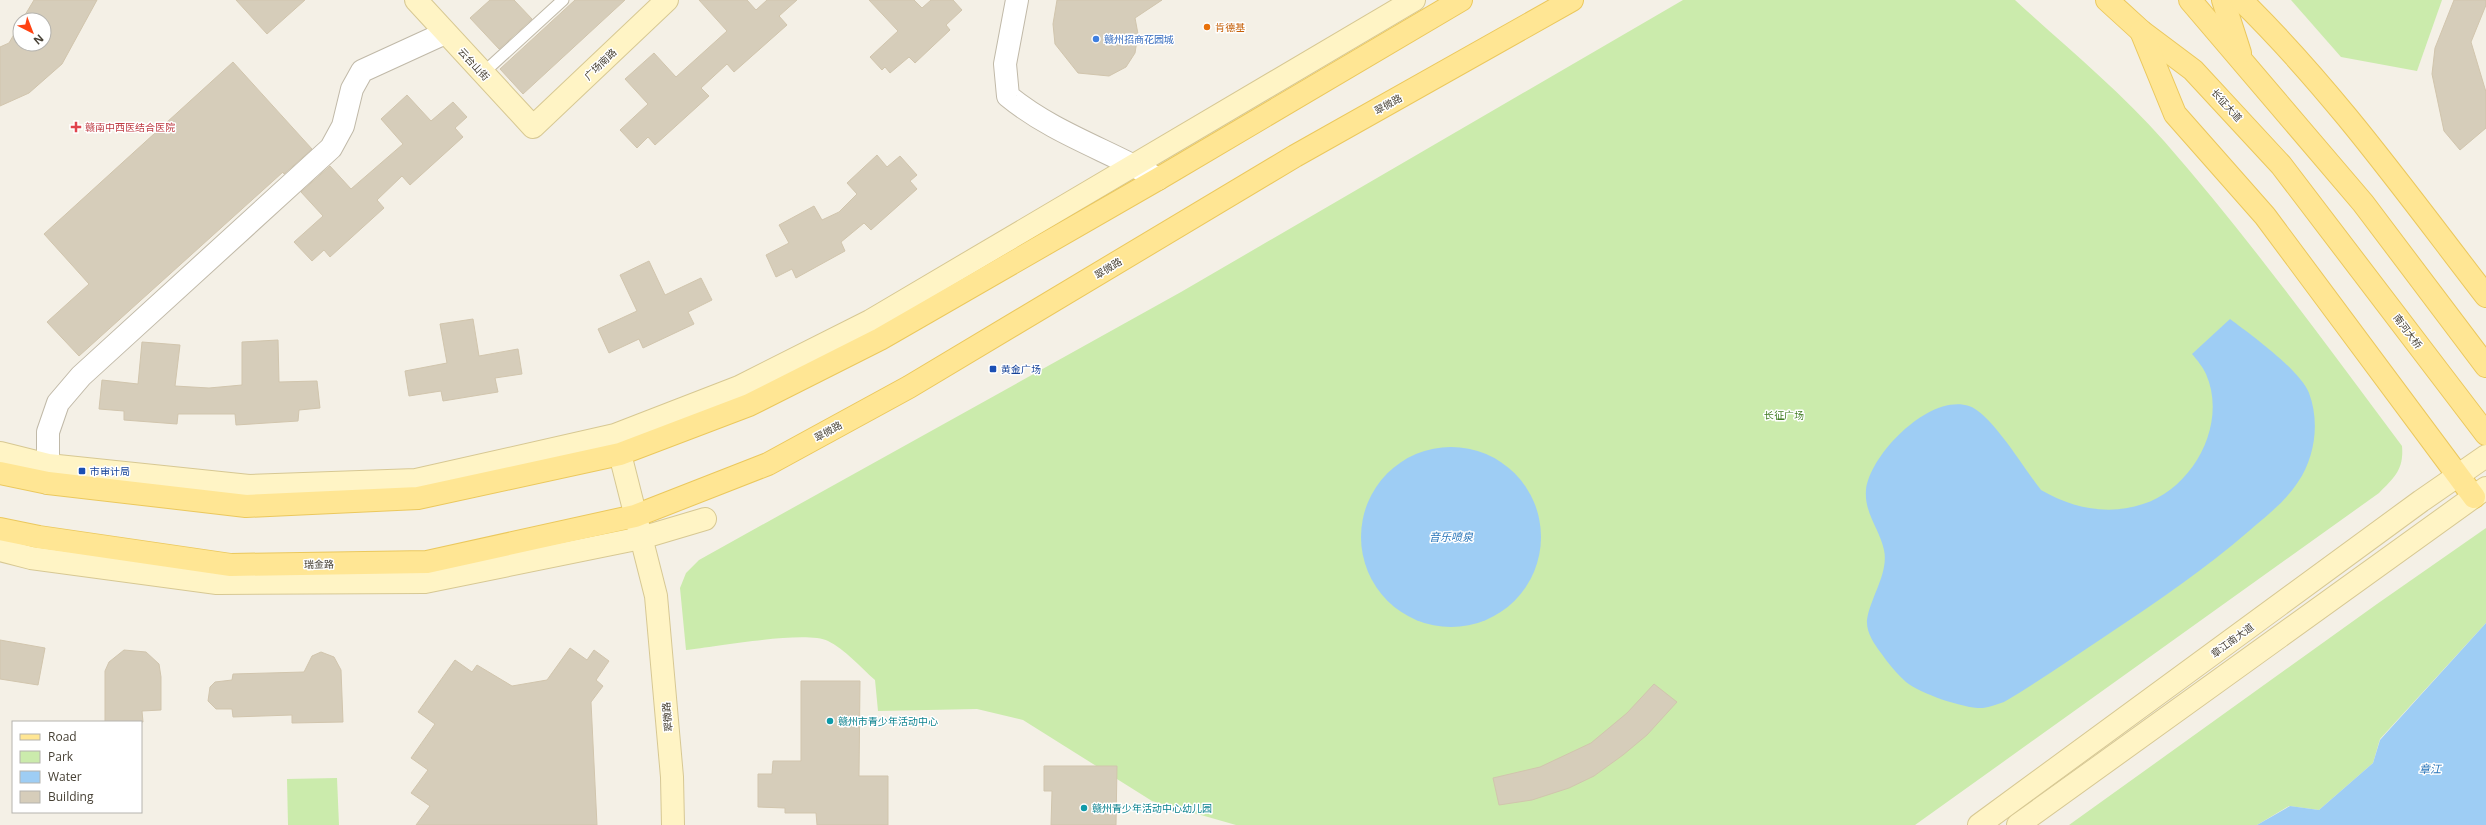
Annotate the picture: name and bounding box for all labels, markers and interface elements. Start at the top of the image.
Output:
north arrow [12,12,52,52]
place label: 肯德基 [1215,20,1245,34]
marker: 肯德基 [1202,22,1212,32]
text: N [31,31,47,48]
place label: 赣州招商花园城 [1104,32,1174,46]
marker: 赣州招商花园城 [1091,34,1101,44]
street label: 云台山街 [455,45,493,83]
street label: 广场南路 [581,45,619,83]
street label: 长征大道 [2208,85,2246,125]
street label: 翠微路 [1371,91,1405,117]
place label: 赣南中西医结合医院 [85,120,175,134]
marker: 赣南中西医结合医院 [70,121,82,133]
street label: 翠微路 [1092,254,1124,282]
street label: 南河大桥 [2390,311,2426,351]
place label: 黄金广场 [1001,362,1041,376]
marker: 黄金广场 [988,364,998,374]
park label: 长征广场 [1764,408,1804,422]
street label: 翠微路 [811,418,845,444]
place label: 市审计局 [90,464,130,478]
marker: 市审计局 [77,466,87,476]
water label: 音乐喷泉 [1429,529,1474,544]
street label: 瑞金路 [304,557,334,571]
street label: 章江南大道 [2208,620,2256,660]
street label: 翠微路 [659,701,675,733]
place label: 赣州市青少年活动中心 [838,714,938,728]
marker: 赣州市青少年活动中心 [825,716,835,726]
legend [12,721,142,813]
text: Road [48,728,77,745]
text: Park [48,748,74,765]
water label: 章江 [2419,761,2442,776]
text: Water [48,768,82,785]
text: Building [48,788,94,805]
place label: 赣州青少年活动中心幼儿园 [1092,801,1212,815]
marker: 赣州青少年活动中心幼儿园 [1079,803,1089,813]

